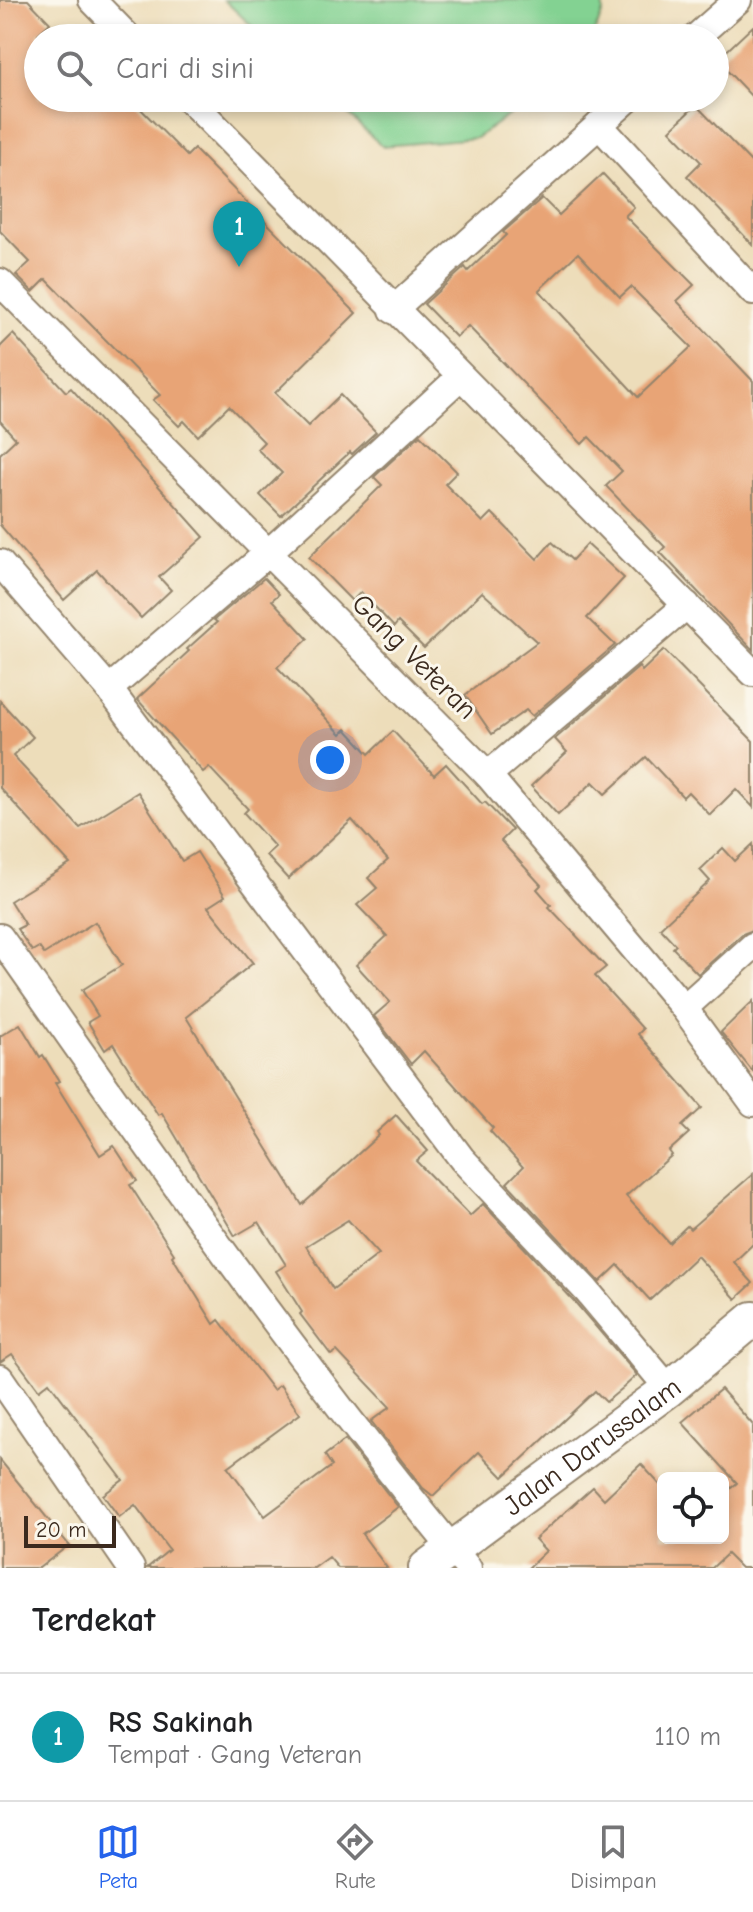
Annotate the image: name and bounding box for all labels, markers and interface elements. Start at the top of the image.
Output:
search box [24,24,729,112]
icon: search [52,46,96,90]
text: Cari di sini [116,51,254,86]
pin: 1 [213,201,265,267]
street label: Gang Veteran [345,588,483,726]
your location [310,740,350,780]
street label: Jalan Darussalam [498,1371,687,1522]
map controls [657,1472,729,1544]
button: locate [657,1472,729,1544]
scale bar [24,1512,116,1548]
text: 20 m [36,1517,86,1543]
text: Terdekat [32,1600,155,1640]
text: RS Sakinah [108,1705,253,1740]
text: 1 [53,1722,63,1752]
text: 110 m [654,1722,721,1752]
text: Tempat · Gang Veteran [108,1740,362,1770]
tab: Peta [96,1820,140,1894]
tab: Rute [333,1820,377,1894]
tab: Disimpan [570,1820,657,1894]

